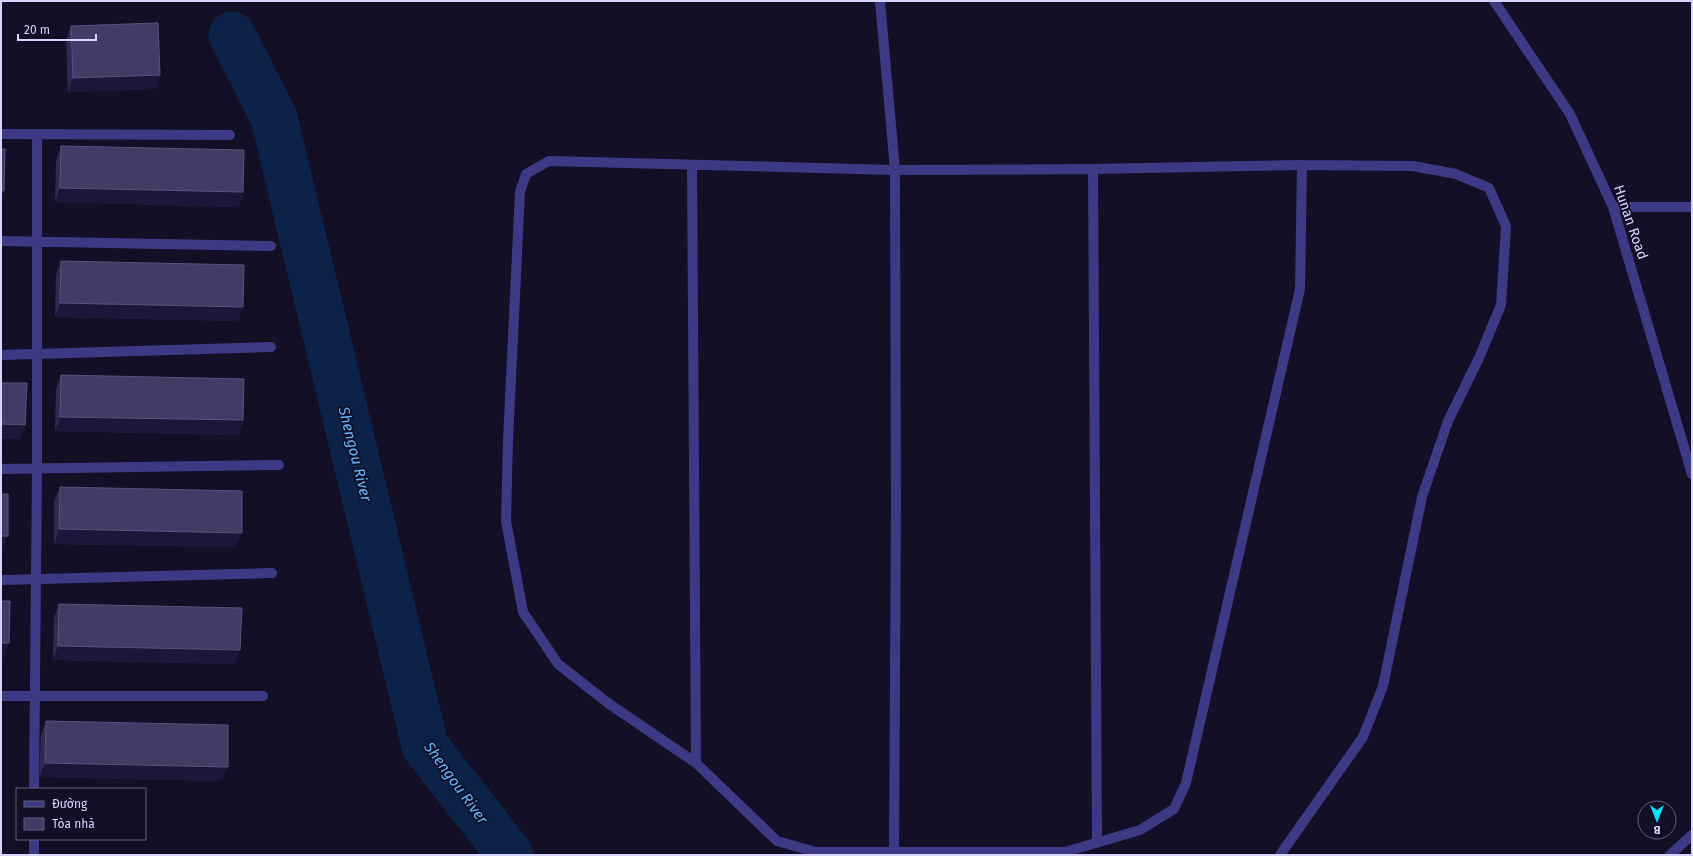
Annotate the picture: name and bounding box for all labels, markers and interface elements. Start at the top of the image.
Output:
scale bar [18,16,96,42]
text: 20 m [24,23,50,37]
street label: Hunan Road [1610,183,1651,262]
water label: Shengou River [334,404,376,504]
water label: Shengou River [420,738,493,829]
legend [16,788,146,840]
text: Đường [52,797,88,811]
north arrow [1637,800,1677,840]
text: Tòa nhà [52,817,95,831]
text: B [1653,823,1660,836]

